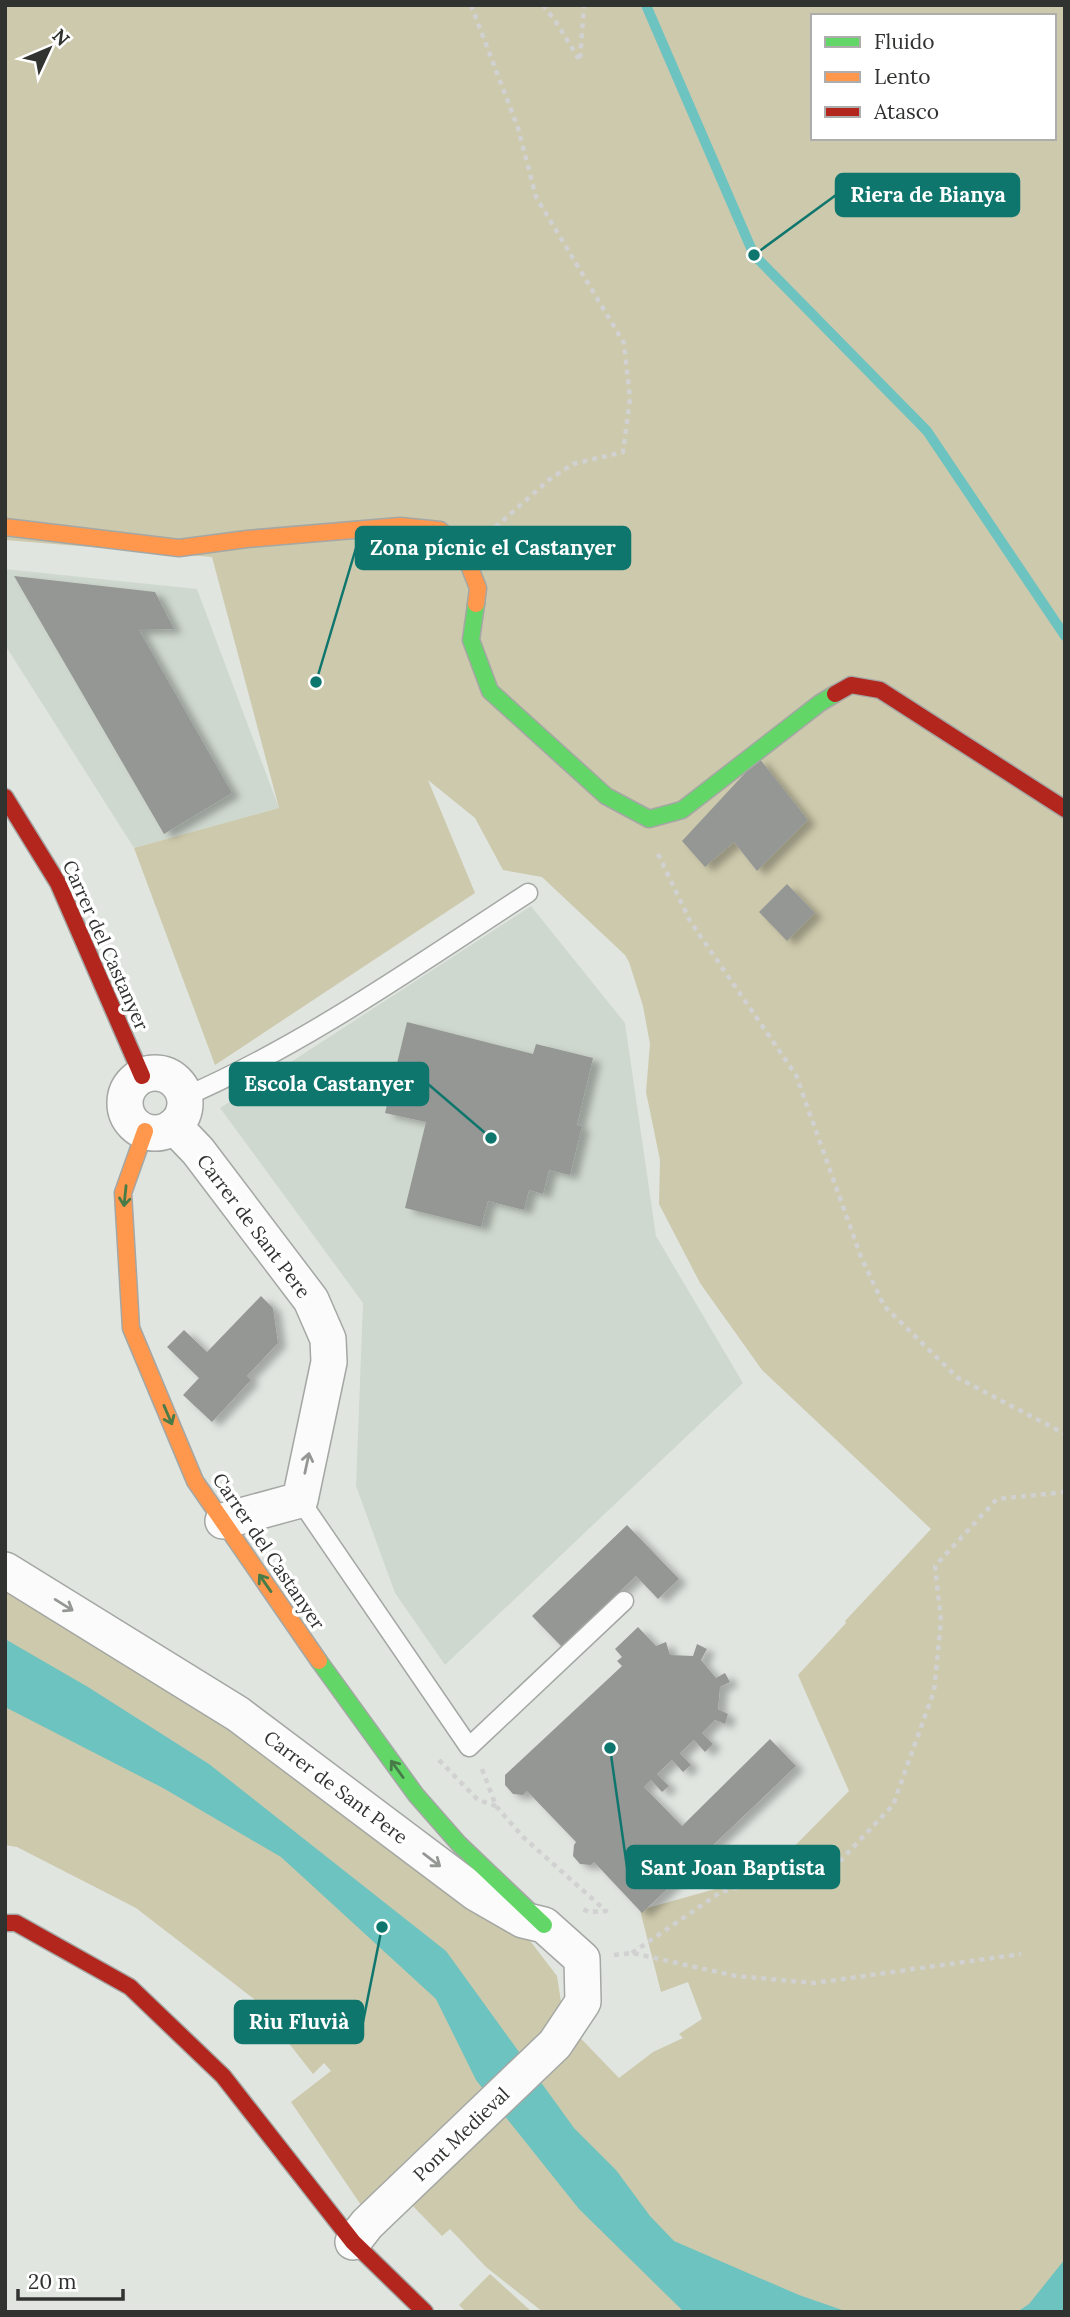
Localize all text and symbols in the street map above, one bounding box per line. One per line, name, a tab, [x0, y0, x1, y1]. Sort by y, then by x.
north arrow	[14, 14, 84, 84]
legend	[811, 14, 1056, 140]
text: N	[47, 24, 75, 51]
text: Fluido	[874, 28, 935, 55]
text: Lento	[874, 63, 931, 90]
text: Atasco	[873, 98, 939, 125]
callout: Riera de Bianya	[836, 174, 1019, 216]
text: Riera de Bianya	[850, 181, 1006, 208]
callout: Zona pícnic el Castanyer	[356, 527, 630, 569]
text: Zona pícnic el Castanyer	[370, 534, 616, 561]
street label: Carrer del Castanyer	[58, 856, 155, 1034]
callout: Escola Castanyer	[230, 1063, 428, 1105]
text: Escola Castanyer	[244, 1070, 414, 1097]
street label: Carrer de Sant Pere	[192, 1149, 316, 1303]
one-way arrow	[118, 1184, 131, 1207]
one-way arrow	[162, 1404, 175, 1426]
one-way arrow	[301, 1453, 314, 1475]
street label: Carrer del Castanyer	[208, 1468, 331, 1634]
one-way arrow	[258, 1574, 273, 1593]
one-way arrow	[54, 1597, 73, 1612]
street label: Carrer de Sant Pere	[259, 1725, 413, 1849]
one-way arrow	[390, 1760, 404, 1779]
callout: Sant Joan Baptista	[627, 1846, 839, 1888]
one-way arrow	[422, 1852, 441, 1867]
text: Sant Joan Baptista	[641, 1854, 825, 1881]
callout: Riu Fluvià	[235, 2001, 363, 2043]
text: Riu Fluvià	[249, 2008, 349, 2035]
street label: Pont Medieval	[408, 2082, 514, 2186]
scale bar	[18, 2258, 122, 2302]
text: 20 m	[28, 2268, 77, 2295]

